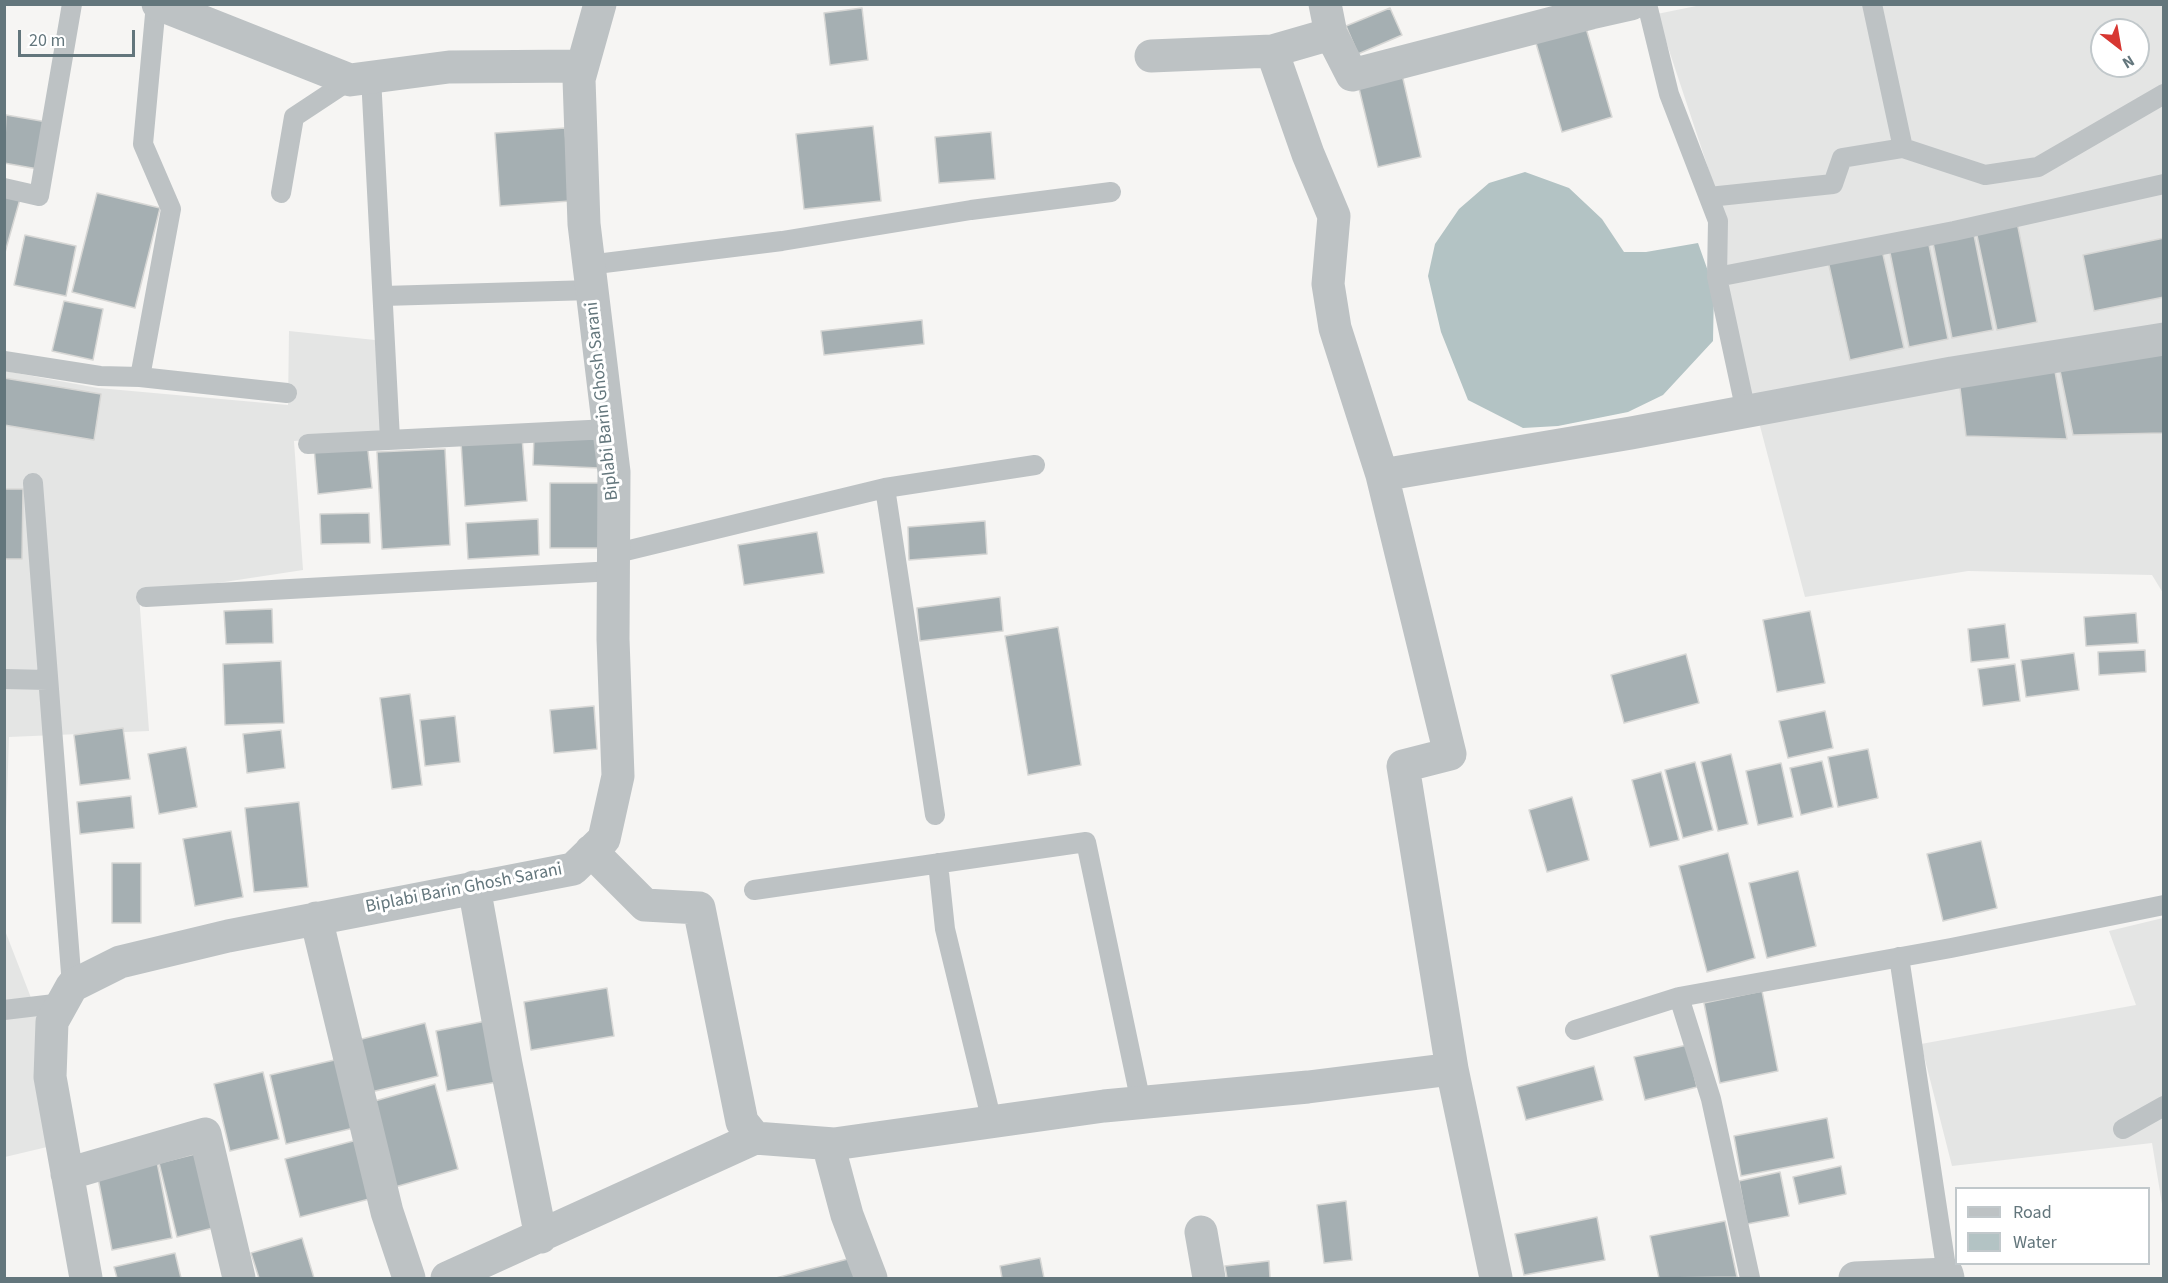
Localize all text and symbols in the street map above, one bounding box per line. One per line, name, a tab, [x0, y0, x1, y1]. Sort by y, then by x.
scale bar	[21, 18, 138, 56]
north arrow	[2090, 18, 2150, 78]
text: 20 m	[29, 28, 65, 53]
text: N	[2118, 50, 2138, 74]
street label: Biplabi Barin Ghosh Sarani	[582, 301, 624, 501]
street label: Biplabi Barin Ghosh Sarani	[364, 859, 564, 919]
legend	[1955, 1187, 2150, 1265]
text: Road	[2013, 1200, 2052, 1225]
text: Water	[2013, 1230, 2057, 1255]

